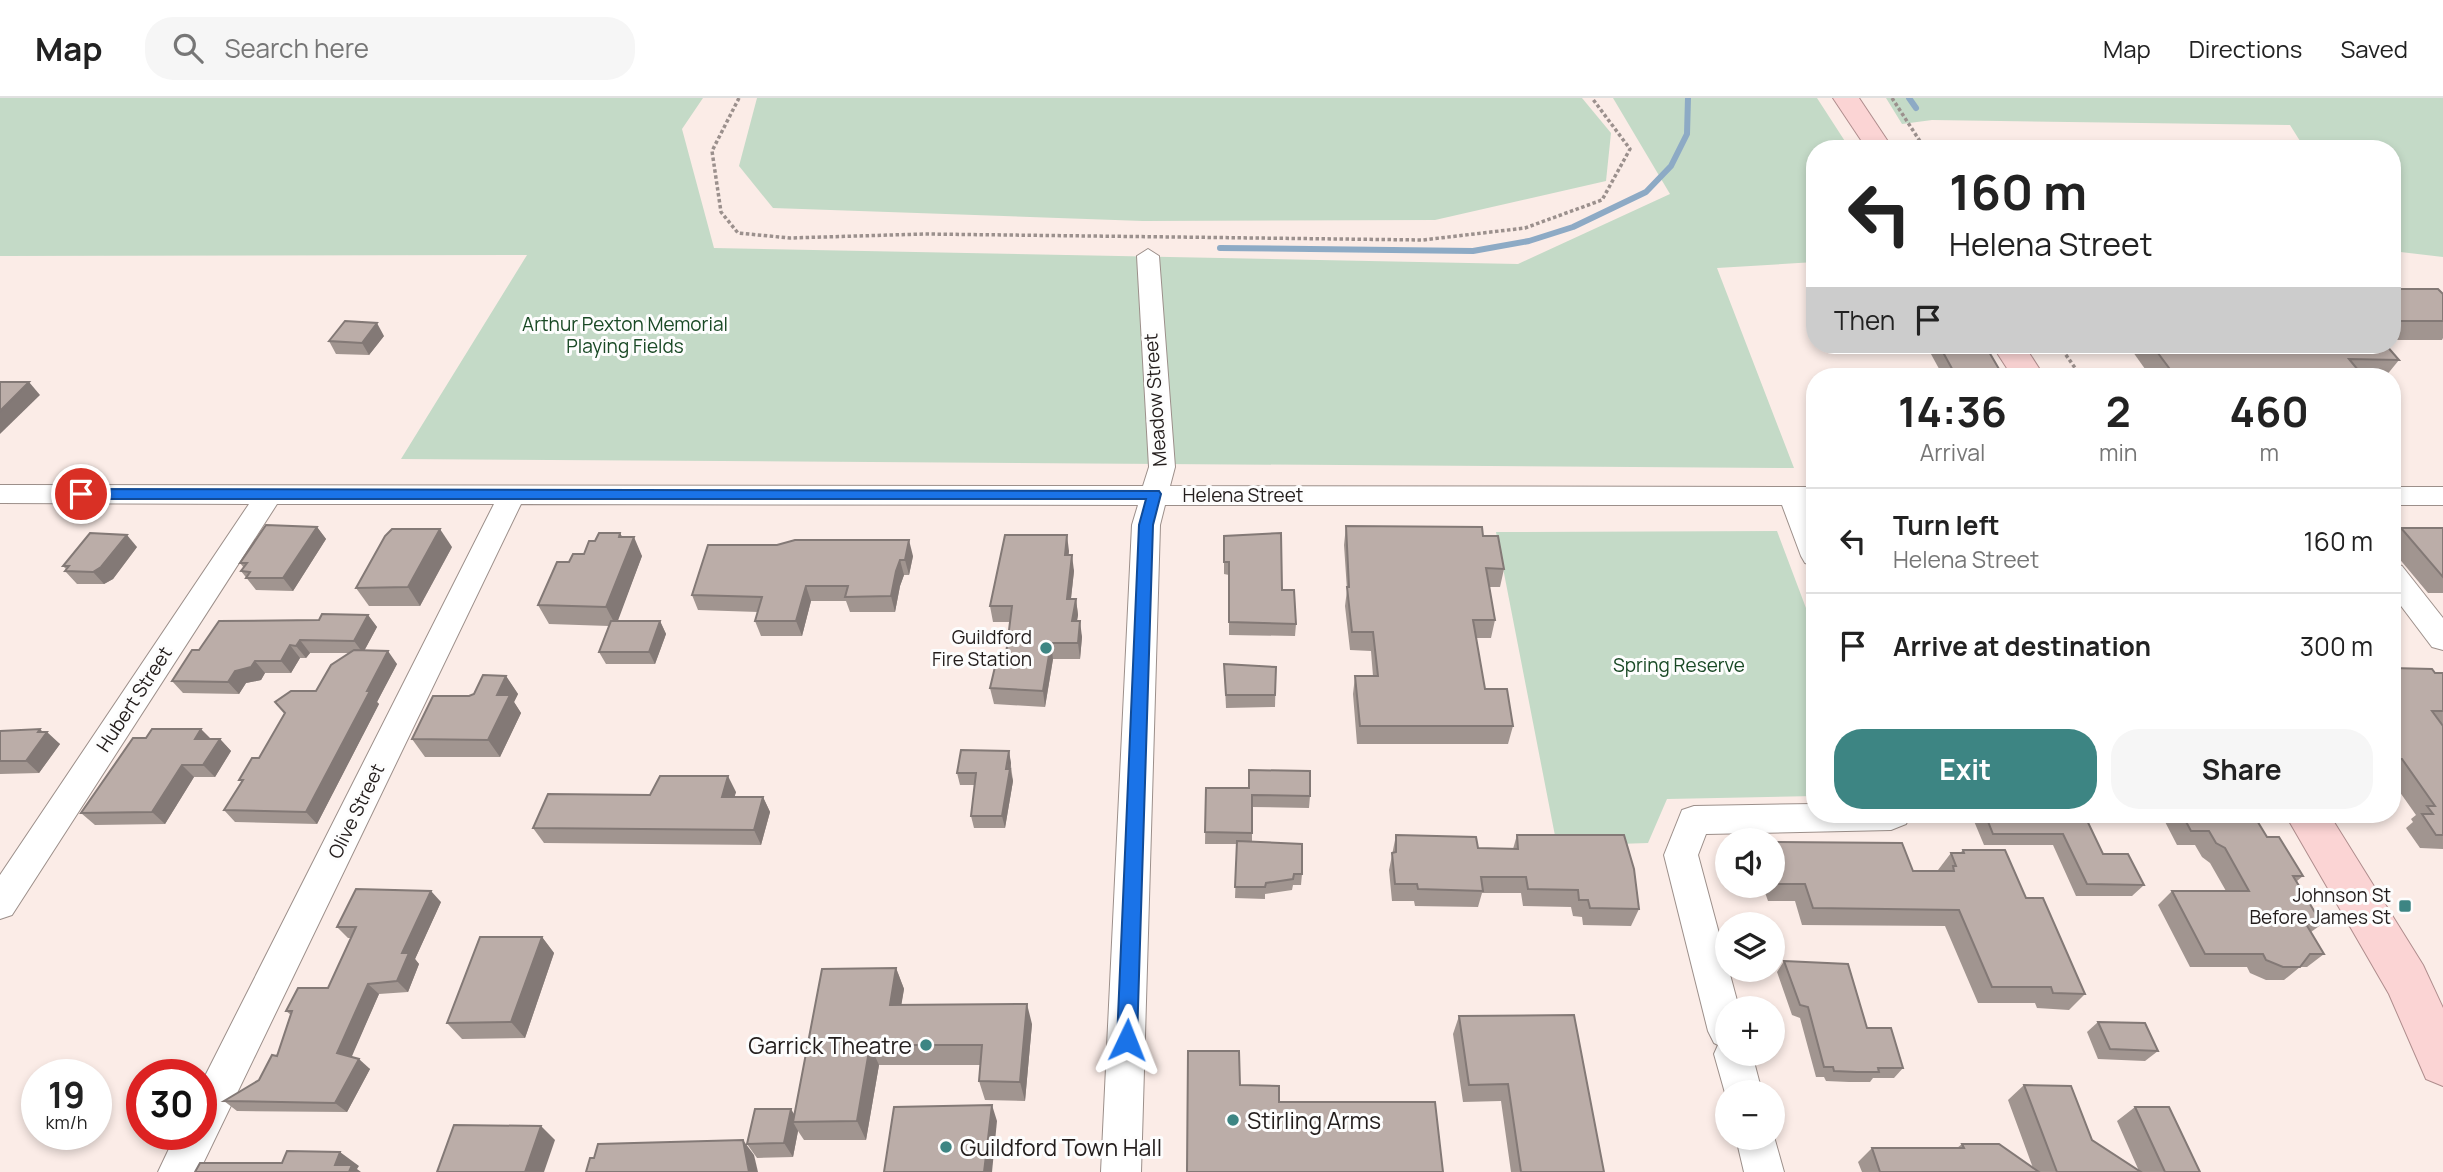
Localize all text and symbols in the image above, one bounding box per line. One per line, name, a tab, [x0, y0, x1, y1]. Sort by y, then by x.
search box	[145, 17, 635, 80]
text: Map	[35, 26, 103, 71]
icon: search	[169, 29, 207, 67]
text: Search here	[225, 30, 369, 66]
text: Map	[2103, 32, 2151, 65]
text: Directions	[2189, 32, 2302, 65]
text: Saved	[2340, 32, 2408, 65]
text: 160 m	[1949, 158, 2087, 225]
icon: left	[1834, 168, 1925, 259]
text: Helena Street	[1949, 222, 2152, 266]
icon: arrive	[1909, 301, 1947, 339]
text: Then	[1834, 302, 1895, 338]
park label: Arthur Pexton Memorial Playing Fields	[522, 311, 728, 359]
street label: Meadow Street	[1137, 332, 1173, 468]
text: 14:36	[1898, 382, 2007, 440]
text: 2	[2106, 382, 2131, 440]
text: 460	[2230, 382, 2309, 440]
text: Arrival	[1920, 436, 1985, 468]
text: min	[2099, 436, 2138, 468]
text: m	[2260, 436, 2279, 468]
pin	[51, 464, 111, 524]
icon: arrive	[62, 475, 100, 513]
street label: Helena Street	[1183, 482, 1303, 508]
text: Turn left	[1893, 507, 2000, 543]
icon: left	[1834, 522, 1872, 560]
text: 160 m	[2304, 523, 2373, 559]
text: Helena Street	[1893, 543, 2039, 575]
place label: Guildford Fire Station	[932, 624, 1032, 672]
icon: arrive	[1834, 627, 1872, 665]
text: Arrive at destination	[1893, 628, 2151, 664]
text: 300 m	[2300, 628, 2373, 664]
marker: Guildford Fire Station	[1038, 640, 1054, 656]
street label: Hubert Street	[90, 641, 178, 757]
park label: Spring Reserve	[1613, 652, 1745, 678]
button: Exit	[1834, 729, 2097, 809]
button: Share	[2111, 729, 2373, 809]
street label: Olive Street	[322, 759, 390, 863]
map controls	[1715, 828, 1785, 1150]
button: sound	[1715, 828, 1785, 898]
place label: Johnson St Before James St	[2249, 882, 2391, 930]
marker: Johnson St Before James St	[2397, 898, 2413, 914]
button: layers	[1715, 912, 1785, 982]
button: +	[1715, 996, 1785, 1066]
position arrow	[1090, 1003, 1164, 1077]
place label: Garrick Theatre	[748, 1029, 912, 1061]
marker: Garrick Theatre	[918, 1037, 934, 1053]
speed limit sign: 30	[126, 1059, 217, 1150]
text: 19	[48, 1071, 85, 1119]
button: −	[1715, 1080, 1785, 1150]
place label: Stirling Arms	[1247, 1104, 1381, 1136]
text: km/h	[46, 1110, 87, 1134]
marker: Stirling Arms	[1225, 1112, 1241, 1128]
place label: Guildford Town Hall	[960, 1131, 1162, 1163]
marker: Guildford Town Hall	[938, 1139, 954, 1155]

